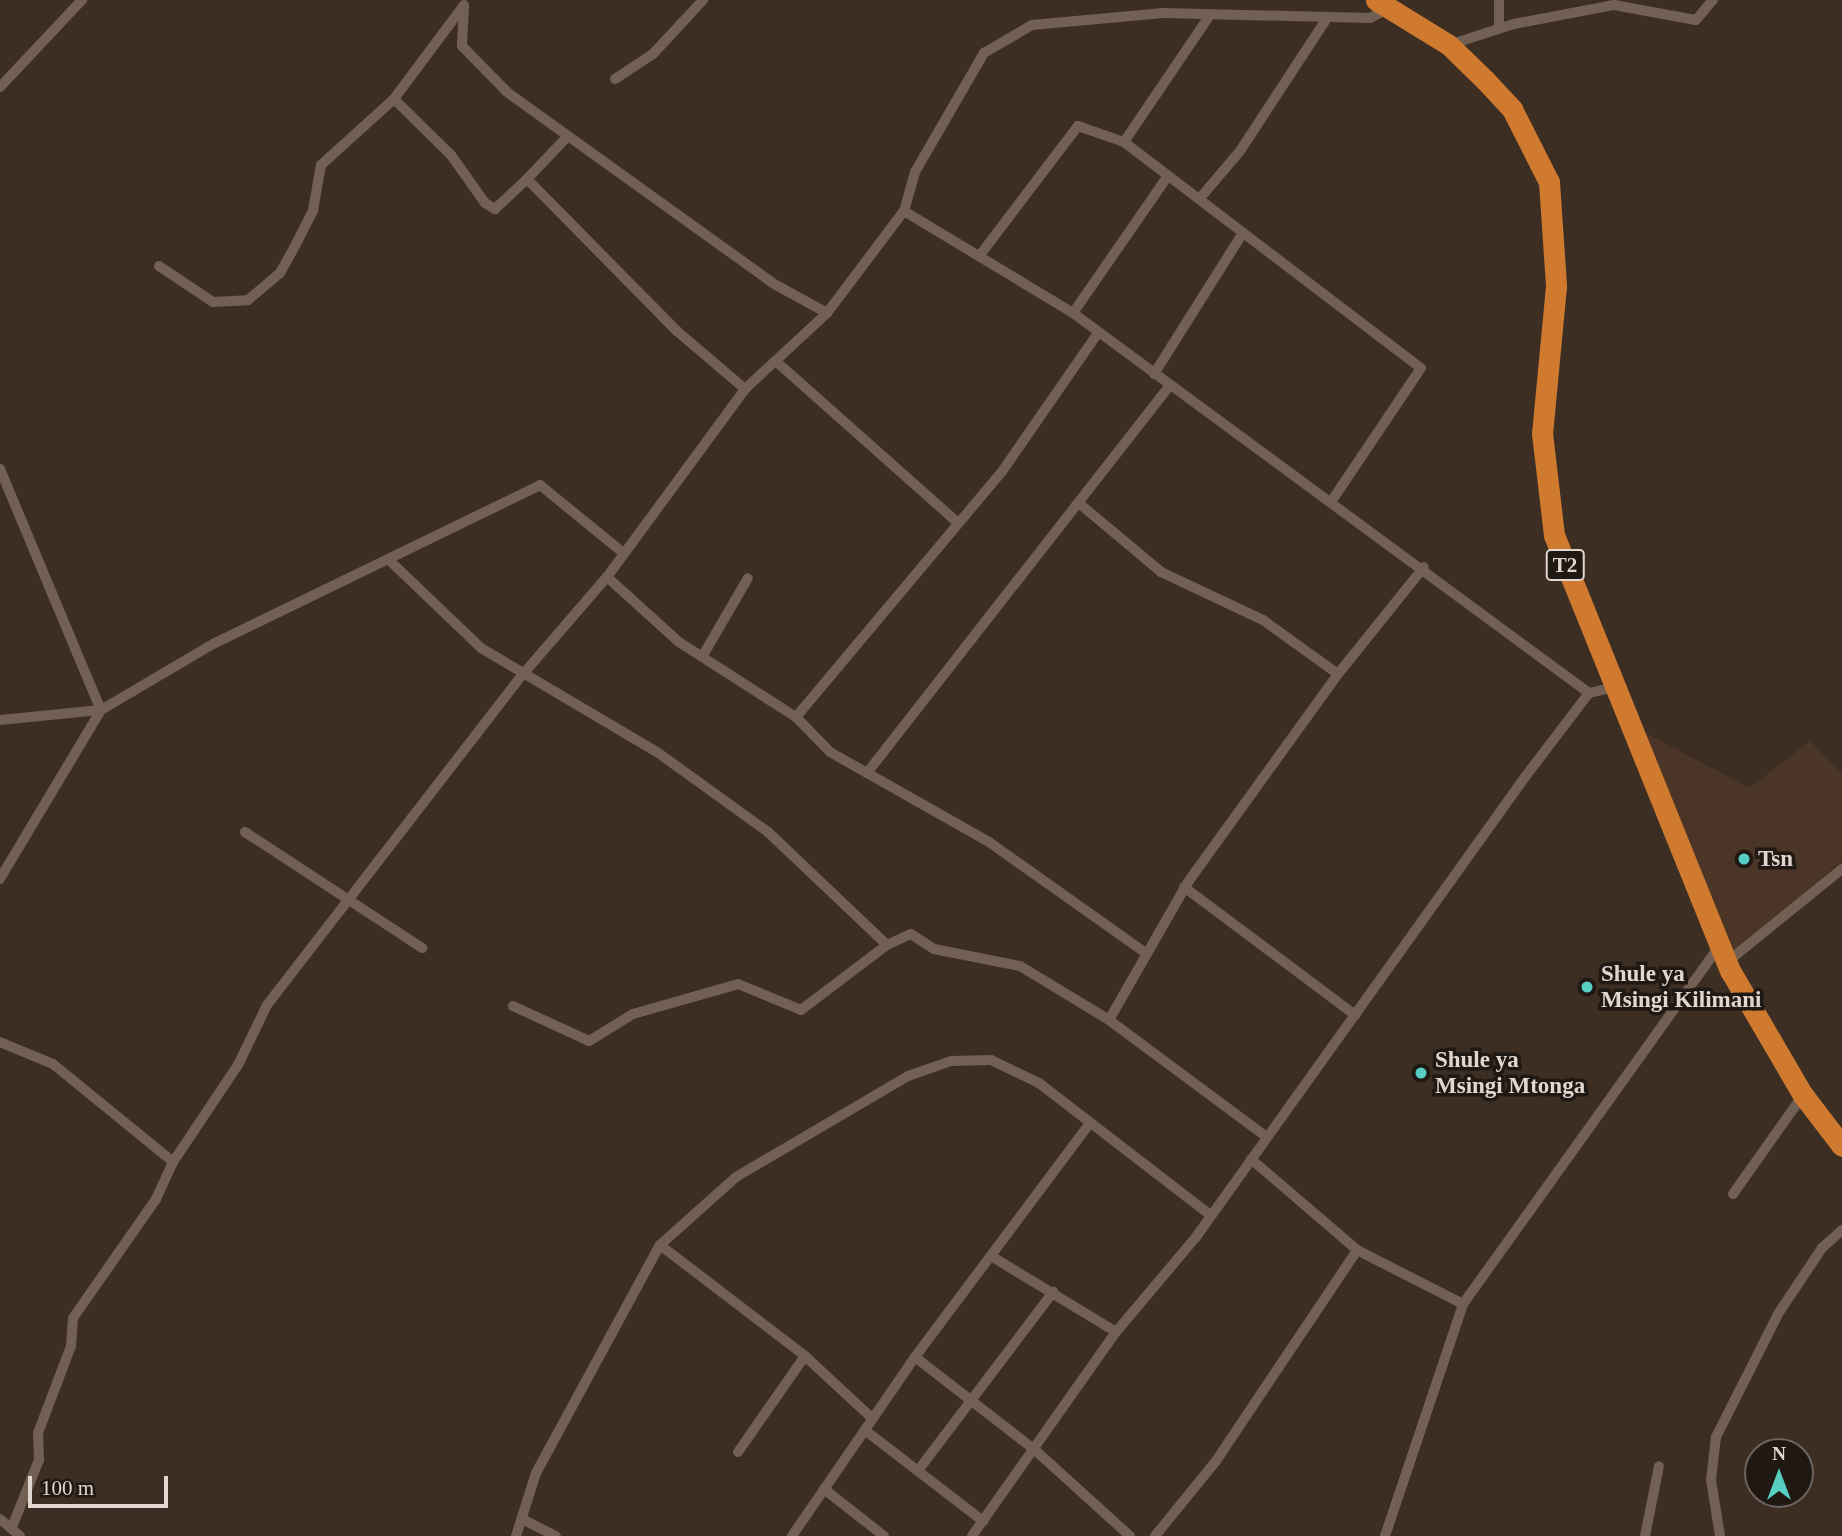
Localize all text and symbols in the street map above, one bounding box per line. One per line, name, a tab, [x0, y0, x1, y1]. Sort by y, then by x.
road number: T2	[1544, 548, 1586, 582]
place label: Tsn	[1758, 845, 1793, 873]
marker: Tsn	[1736, 851, 1752, 867]
place label: Shule ya Msingi Kilimani	[1601, 960, 1761, 1014]
marker: Shule ya Msingi Kilimani	[1579, 979, 1595, 995]
place label: Shule ya Msingi Mtonga	[1435, 1046, 1585, 1100]
marker: Shule ya Msingi Mtonga	[1413, 1065, 1429, 1081]
north arrow	[1744, 1438, 1814, 1508]
text: N	[1772, 1443, 1786, 1464]
scale bar	[32, 1462, 172, 1506]
text: 100 m	[41, 1476, 94, 1500]

